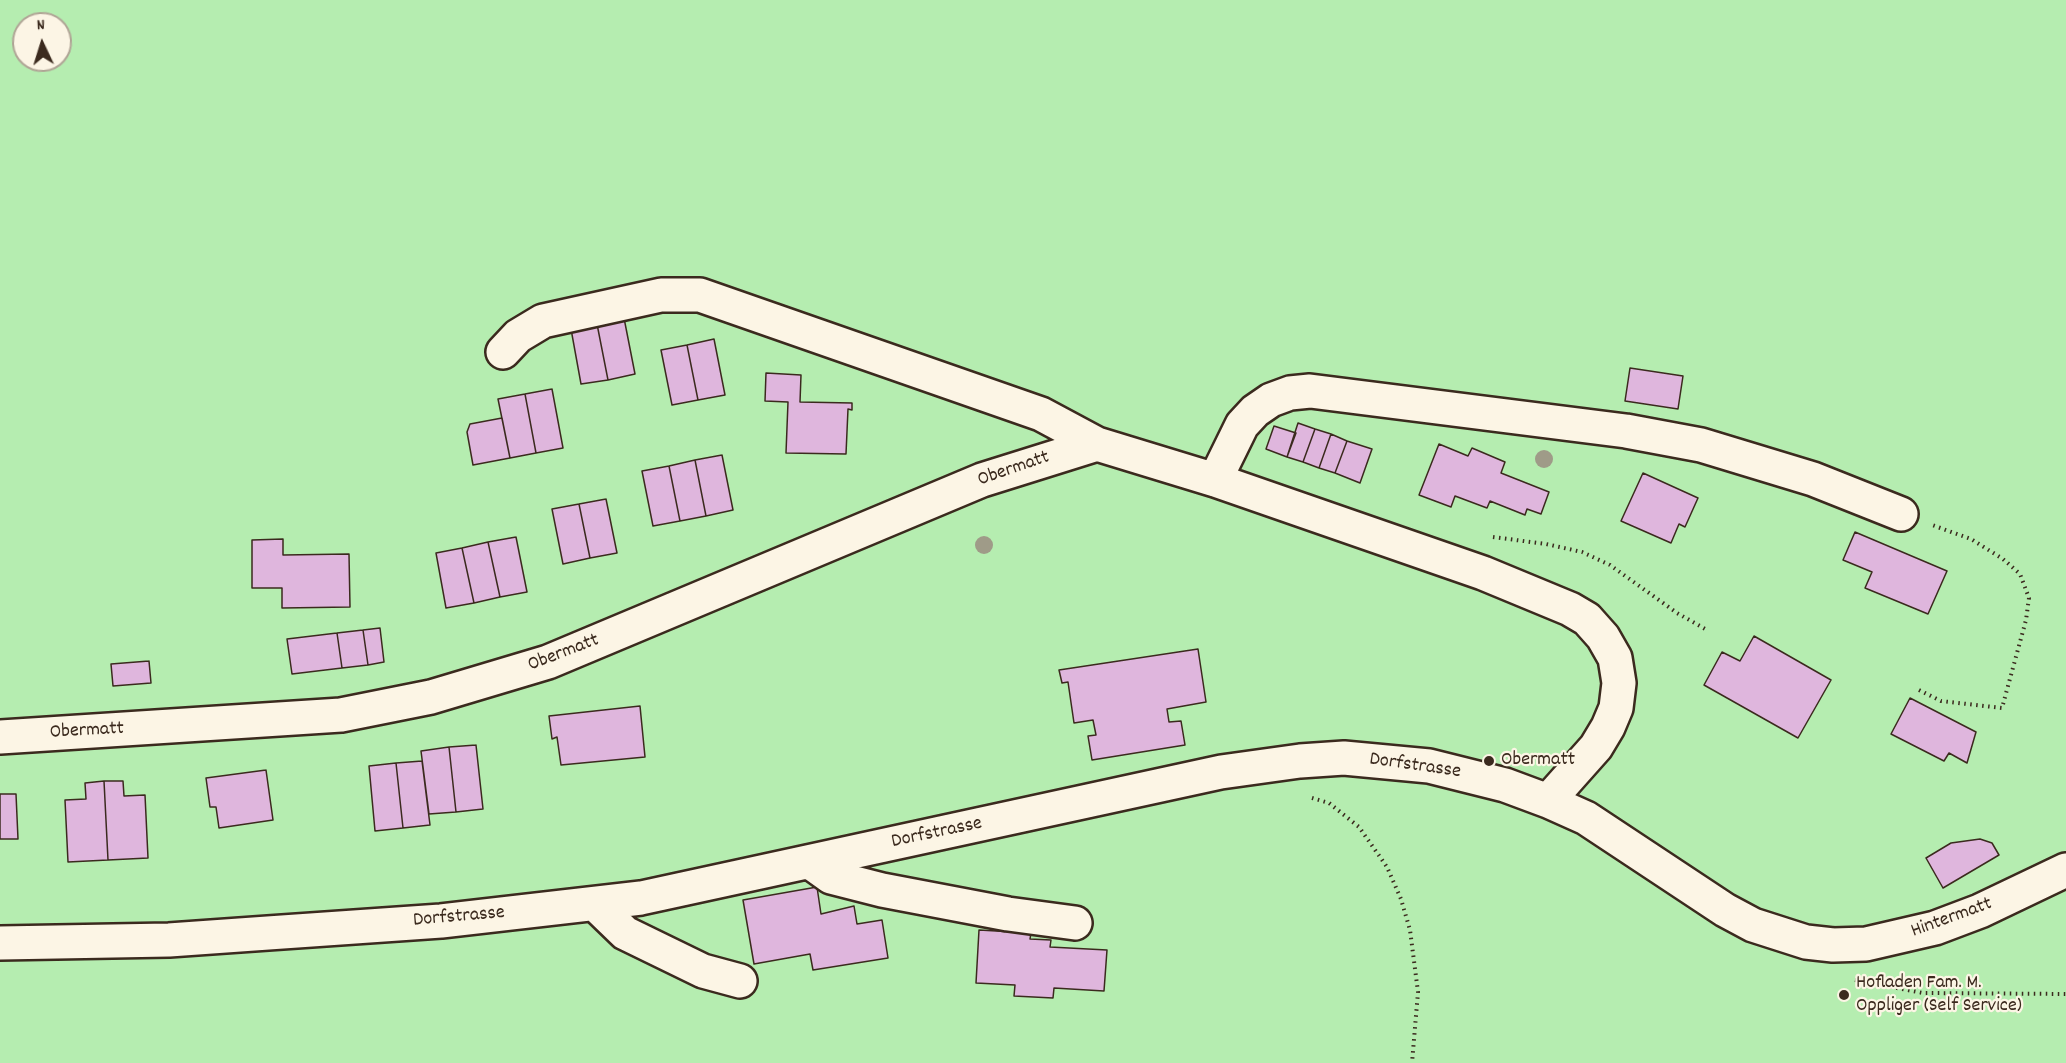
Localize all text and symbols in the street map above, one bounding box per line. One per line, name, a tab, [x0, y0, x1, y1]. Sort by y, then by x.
north arrow	[12, 12, 72, 72]
text: N	[36, 14, 46, 37]
street label: Obermatt	[975, 447, 1053, 493]
street label: Obermatt	[525, 629, 603, 679]
street label: Obermatt	[49, 718, 125, 746]
street label: Dorfstrasse	[1368, 749, 1462, 785]
place label: Obermatt	[1501, 749, 1575, 773]
marker: Obermatt	[1482, 754, 1496, 768]
street label: Dorfstrasse	[890, 813, 984, 855]
street label: Hintermatt	[1908, 893, 1996, 945]
street label: Dorfstrasse	[412, 902, 506, 934]
place label: Hofladen Fam. M. Oppliger (Self Service)	[1856, 972, 2022, 1019]
marker: Hofladen Fam. M. Oppliger (Self Service)	[1837, 988, 1851, 1002]

